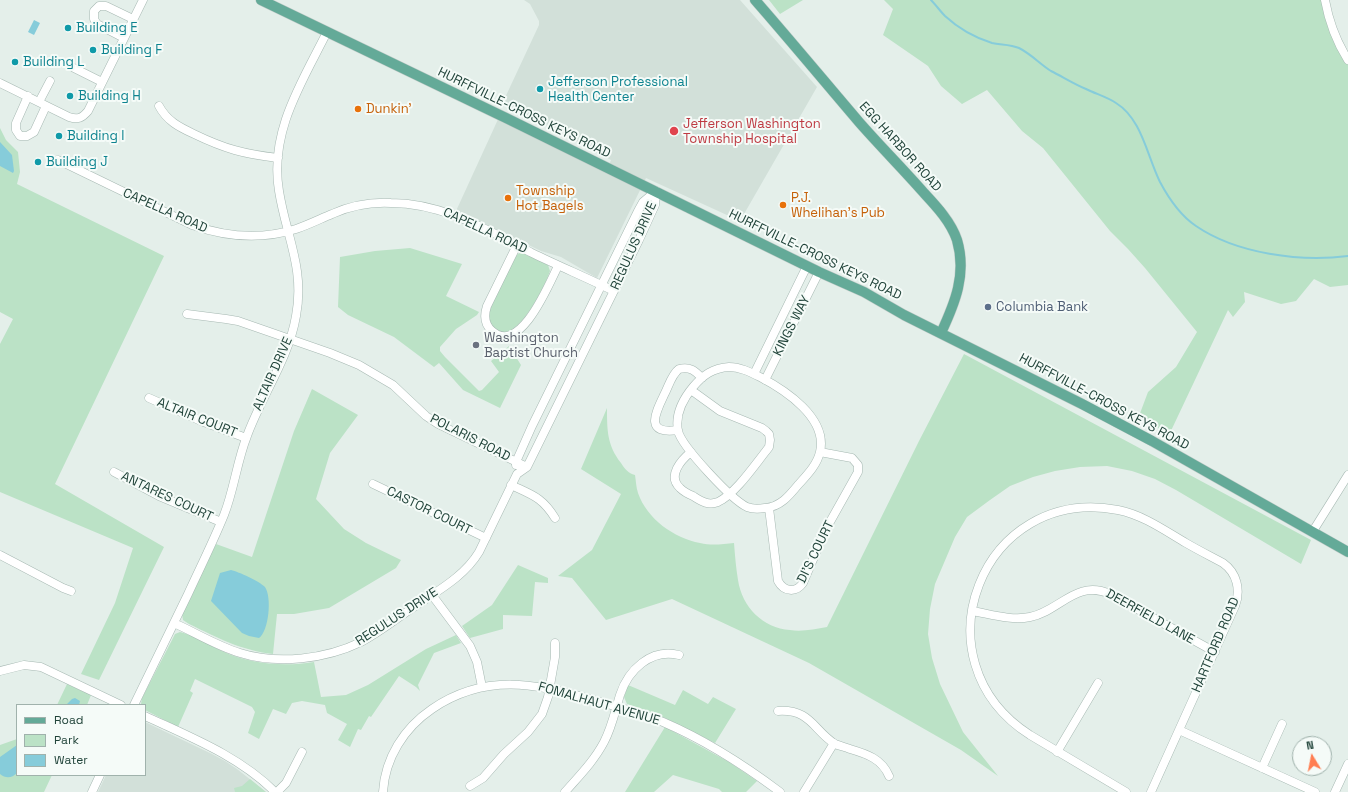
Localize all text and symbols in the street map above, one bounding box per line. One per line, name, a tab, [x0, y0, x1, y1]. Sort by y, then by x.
place label: Building E	[76, 20, 137, 36]
marker: Building E	[63, 23, 73, 33]
place label: Building F	[101, 42, 162, 58]
marker: Building F	[88, 45, 98, 55]
place label: Building L	[23, 54, 84, 70]
marker: Building L	[10, 57, 20, 67]
street label: HURFFVILLE-CROSS KEYS ROAD	[435, 64, 613, 162]
place label: Jefferson Professional Health Center	[548, 74, 688, 105]
marker: Jefferson Professional Health Center	[535, 84, 545, 94]
place label: Building H	[78, 88, 141, 104]
marker: Building H	[65, 91, 75, 101]
street label: EGG HARBOR ROAD	[856, 99, 944, 195]
place label: Dunkin'	[366, 101, 412, 117]
marker: Dunkin'	[353, 104, 363, 114]
place label: Jefferson Washington Township Hospital	[683, 116, 821, 147]
marker: Jefferson Washington Township Hospital	[668, 125, 680, 137]
place label: Building I	[67, 128, 124, 144]
marker: Building I	[54, 131, 64, 141]
place label: Building J	[46, 154, 108, 170]
marker: Building J	[33, 157, 43, 167]
place label: Township Hot Bagels	[516, 183, 584, 214]
street label: CAPELLA ROAD	[120, 185, 210, 237]
place label: P.J. Whelihan's Pub	[791, 190, 885, 221]
marker: Township Hot Bagels	[503, 193, 513, 203]
street label: REGULUS DRIVE	[608, 199, 660, 293]
marker: P.J. Whelihan's Pub	[778, 200, 788, 210]
street label: CAPELLA ROAD	[441, 205, 529, 257]
street label: HURFFVILLE-CROSS KEYS ROAD	[726, 206, 904, 304]
street label: KINGS WAY	[770, 293, 814, 359]
place label: Columbia Bank	[996, 299, 1088, 315]
marker: Columbia Bank	[983, 302, 993, 312]
place label: Washington Baptist Church	[484, 330, 578, 361]
street label: ALTAIR DRIVE	[250, 335, 296, 413]
marker: Washington Baptist Church	[471, 340, 481, 350]
street label: HURFFVILLE-CROSS KEYS ROAD	[1016, 350, 1192, 454]
street label: ALTAIR COURT	[155, 395, 239, 441]
street label: POLARIS ROAD	[427, 411, 513, 465]
street label: ANTARES COURT	[118, 469, 216, 525]
street label: CASTOR COURT	[384, 484, 474, 538]
street label: DI'S COURT	[794, 518, 838, 586]
street label: REGULUS DRIVE	[353, 585, 441, 649]
street label: DEERFIELD LANE	[1103, 586, 1197, 648]
street label: HARTFORD ROAD	[1189, 595, 1243, 695]
street label: FOMALHAUT AVENUE	[536, 679, 662, 729]
legend	[16, 704, 146, 776]
text: Road	[54, 712, 83, 728]
text: Park	[54, 732, 79, 748]
north arrow	[1292, 736, 1332, 776]
text: N	[1305, 738, 1315, 753]
text: Water	[54, 752, 88, 768]

